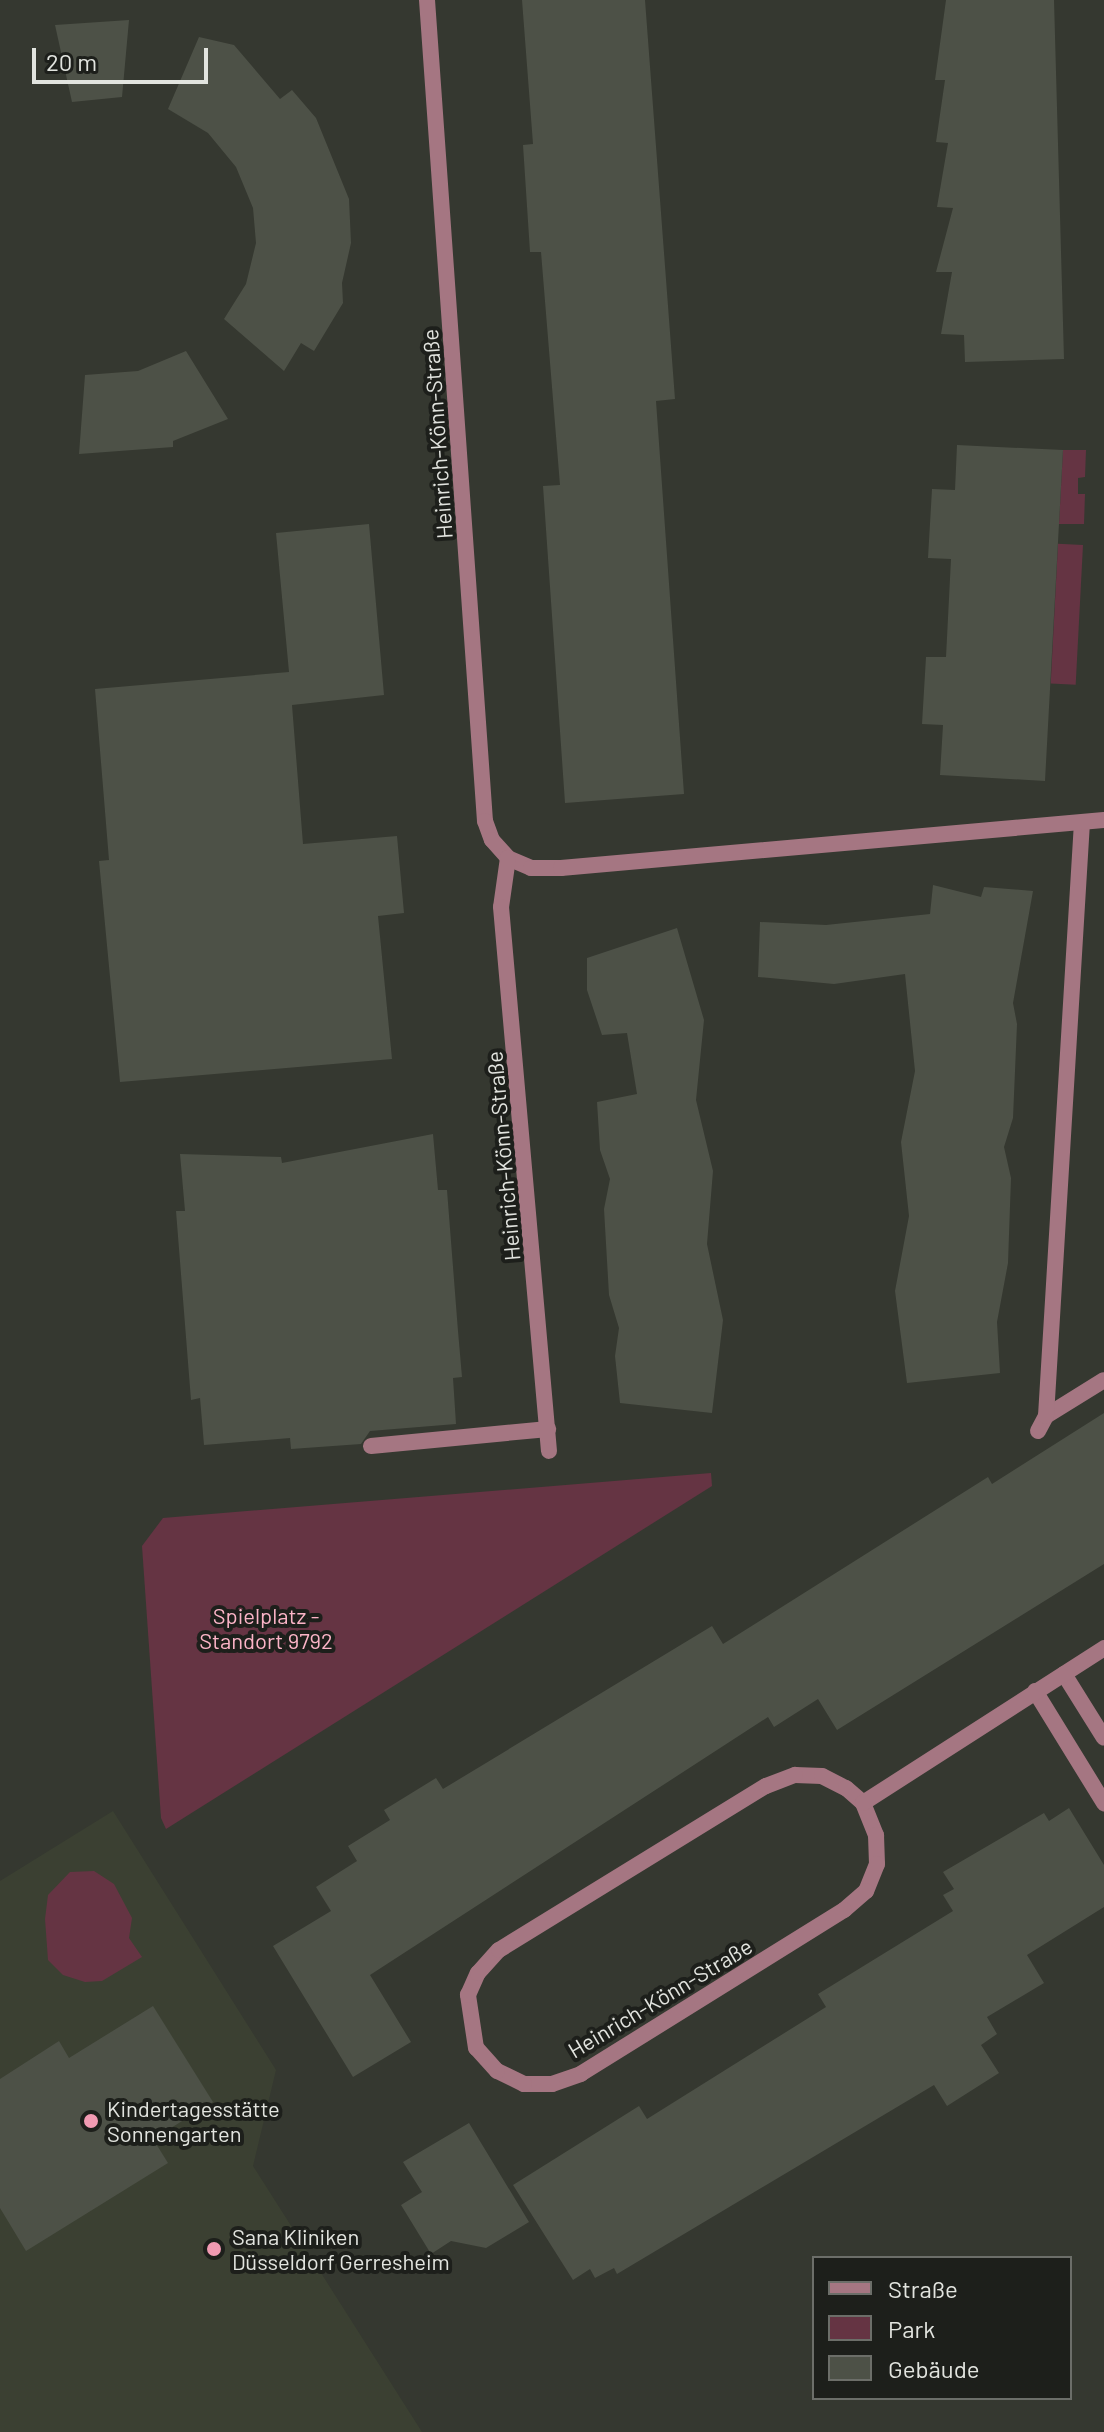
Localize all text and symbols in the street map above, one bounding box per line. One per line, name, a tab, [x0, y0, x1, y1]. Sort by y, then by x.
scale bar	[36, 32, 212, 82]
text: 20 m	[46, 47, 97, 76]
street label: Heinrich-Könn-Straße	[417, 328, 457, 540]
street label: Heinrich-Könn-Straße	[481, 1050, 525, 1262]
park label: Spielplatz - Standort 9792	[199, 1602, 333, 1654]
street label: Heinrich-Könn-Straße	[563, 1933, 757, 2063]
place label: Kindertagesstätte Sonnengarten	[107, 2095, 280, 2146]
marker: Kindertagesstätte Sonnengarten	[82, 2112, 100, 2130]
place label: Sana Kliniken Düsseldorf Gerresheim	[232, 2223, 450, 2274]
marker: Sana Kliniken Düsseldorf Gerresheim	[203, 2238, 225, 2260]
legend	[812, 2256, 1072, 2400]
text: Straße	[888, 2274, 958, 2303]
text: Park	[888, 2314, 935, 2343]
text: Gebäude	[888, 2354, 980, 2383]

